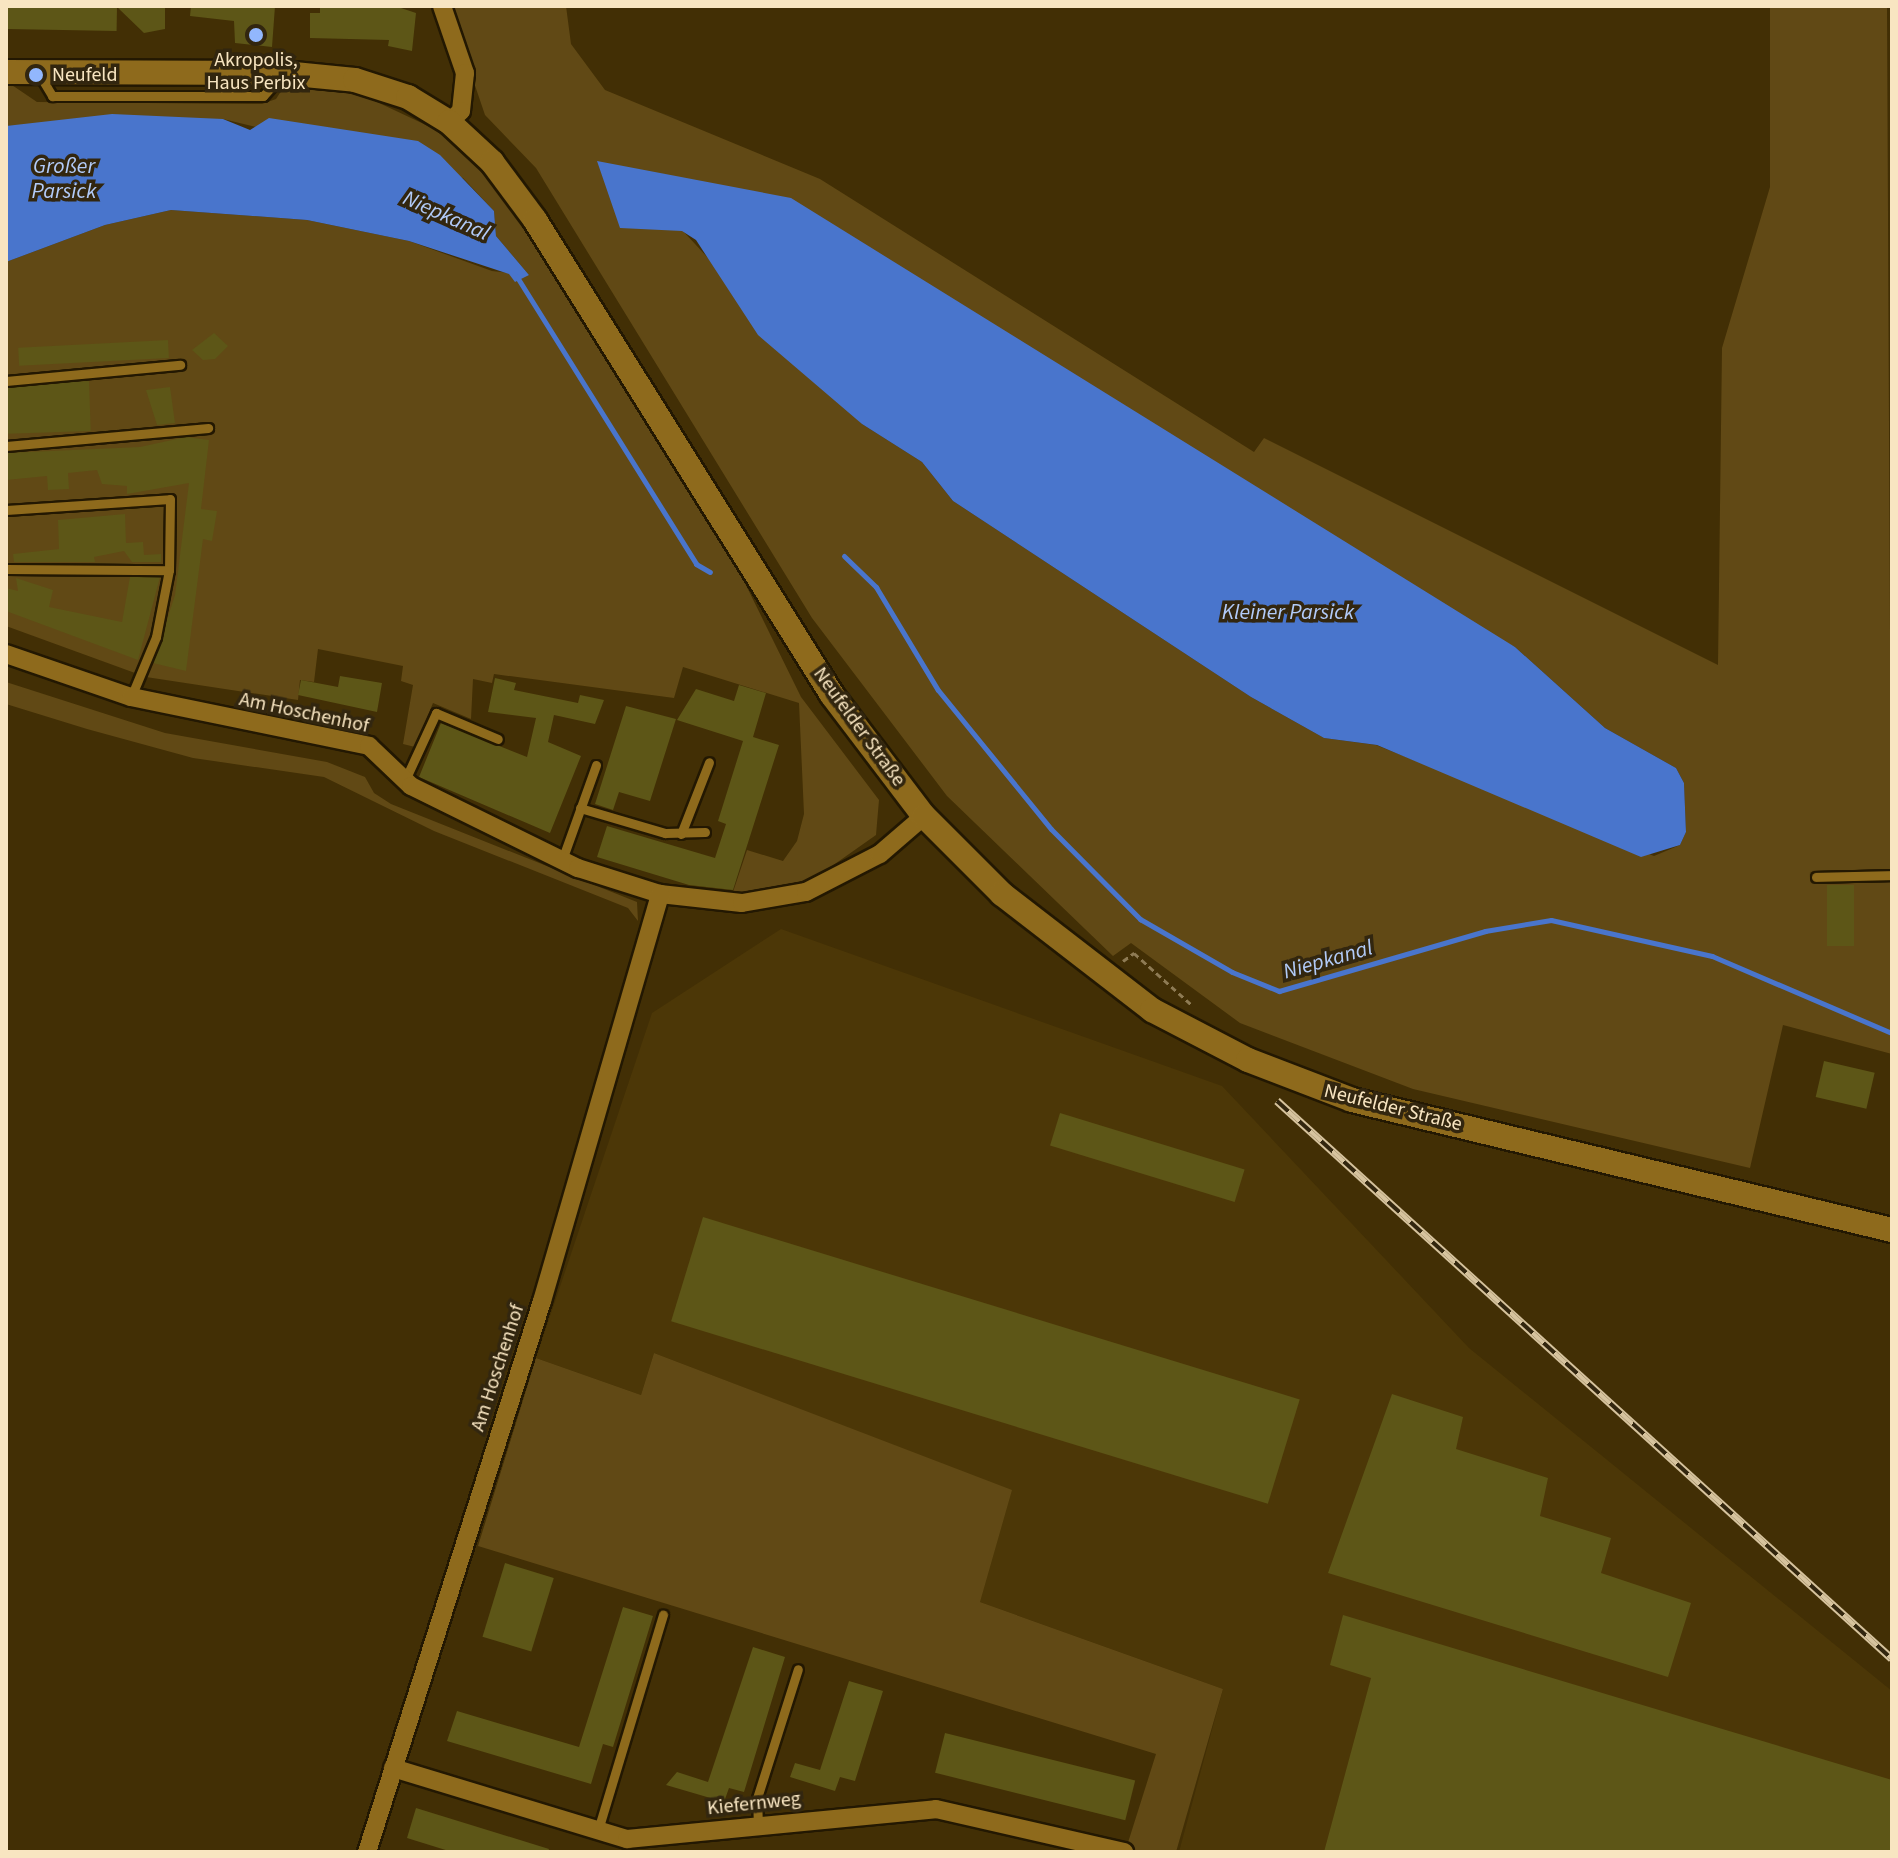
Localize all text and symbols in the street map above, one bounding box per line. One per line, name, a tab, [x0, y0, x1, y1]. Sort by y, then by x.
marker: Akropolis, Haus Perbix	[247, 26, 265, 44]
place label: Akropolis, Haus Perbix	[207, 48, 305, 95]
place label: Neufeld	[52, 63, 117, 87]
marker: Neufeld	[27, 66, 45, 84]
water label: Großer Parsick	[31, 153, 97, 204]
water label: Niepkanal	[399, 185, 493, 247]
water label: Kleiner Parsick	[1222, 600, 1354, 626]
street label: Neufelder Straße	[808, 663, 910, 791]
street label: Am Hoschenhof	[237, 688, 371, 738]
water label: Niepkanal	[1280, 935, 1376, 985]
street label: Neufelder Straße	[1322, 1079, 1464, 1137]
street label: Am Hoschenhof	[466, 1302, 530, 1434]
street label: Kiefernweg	[706, 1787, 802, 1821]

